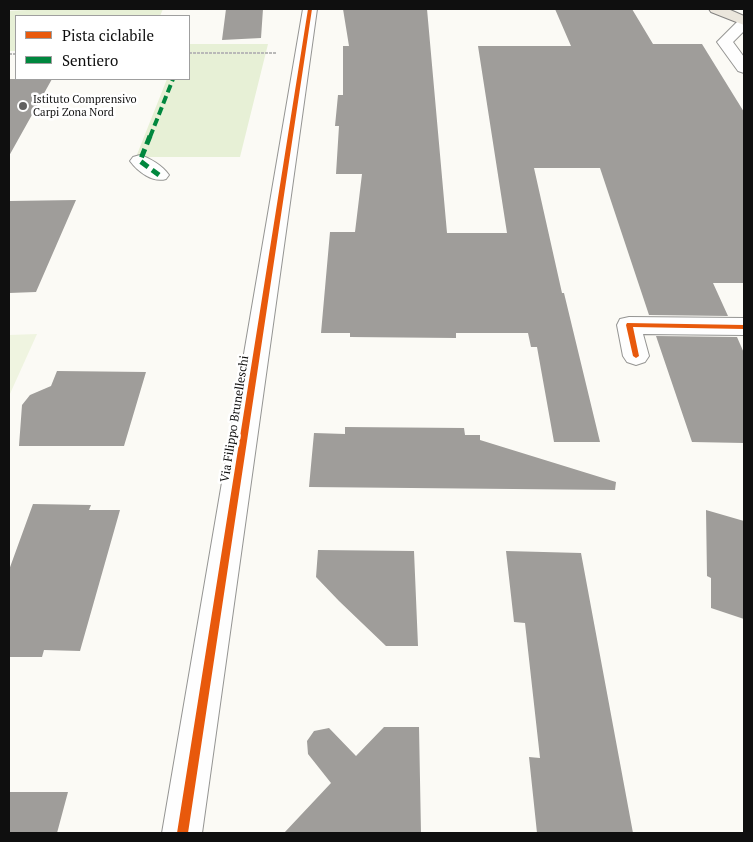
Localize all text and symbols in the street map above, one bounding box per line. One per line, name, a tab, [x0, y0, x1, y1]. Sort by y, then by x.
legend	[15, 15, 190, 80]
text: Pista ciclabile	[62, 25, 154, 45]
text: Sentiero	[62, 50, 118, 70]
place label: Istituto Comprensivo Carpi Zona Nord	[33, 93, 137, 119]
marker: Istituto Comprensivo Carpi Zona Nord	[17, 100, 29, 112]
street label: Via Filippo Brunelleschi	[218, 355, 252, 483]

